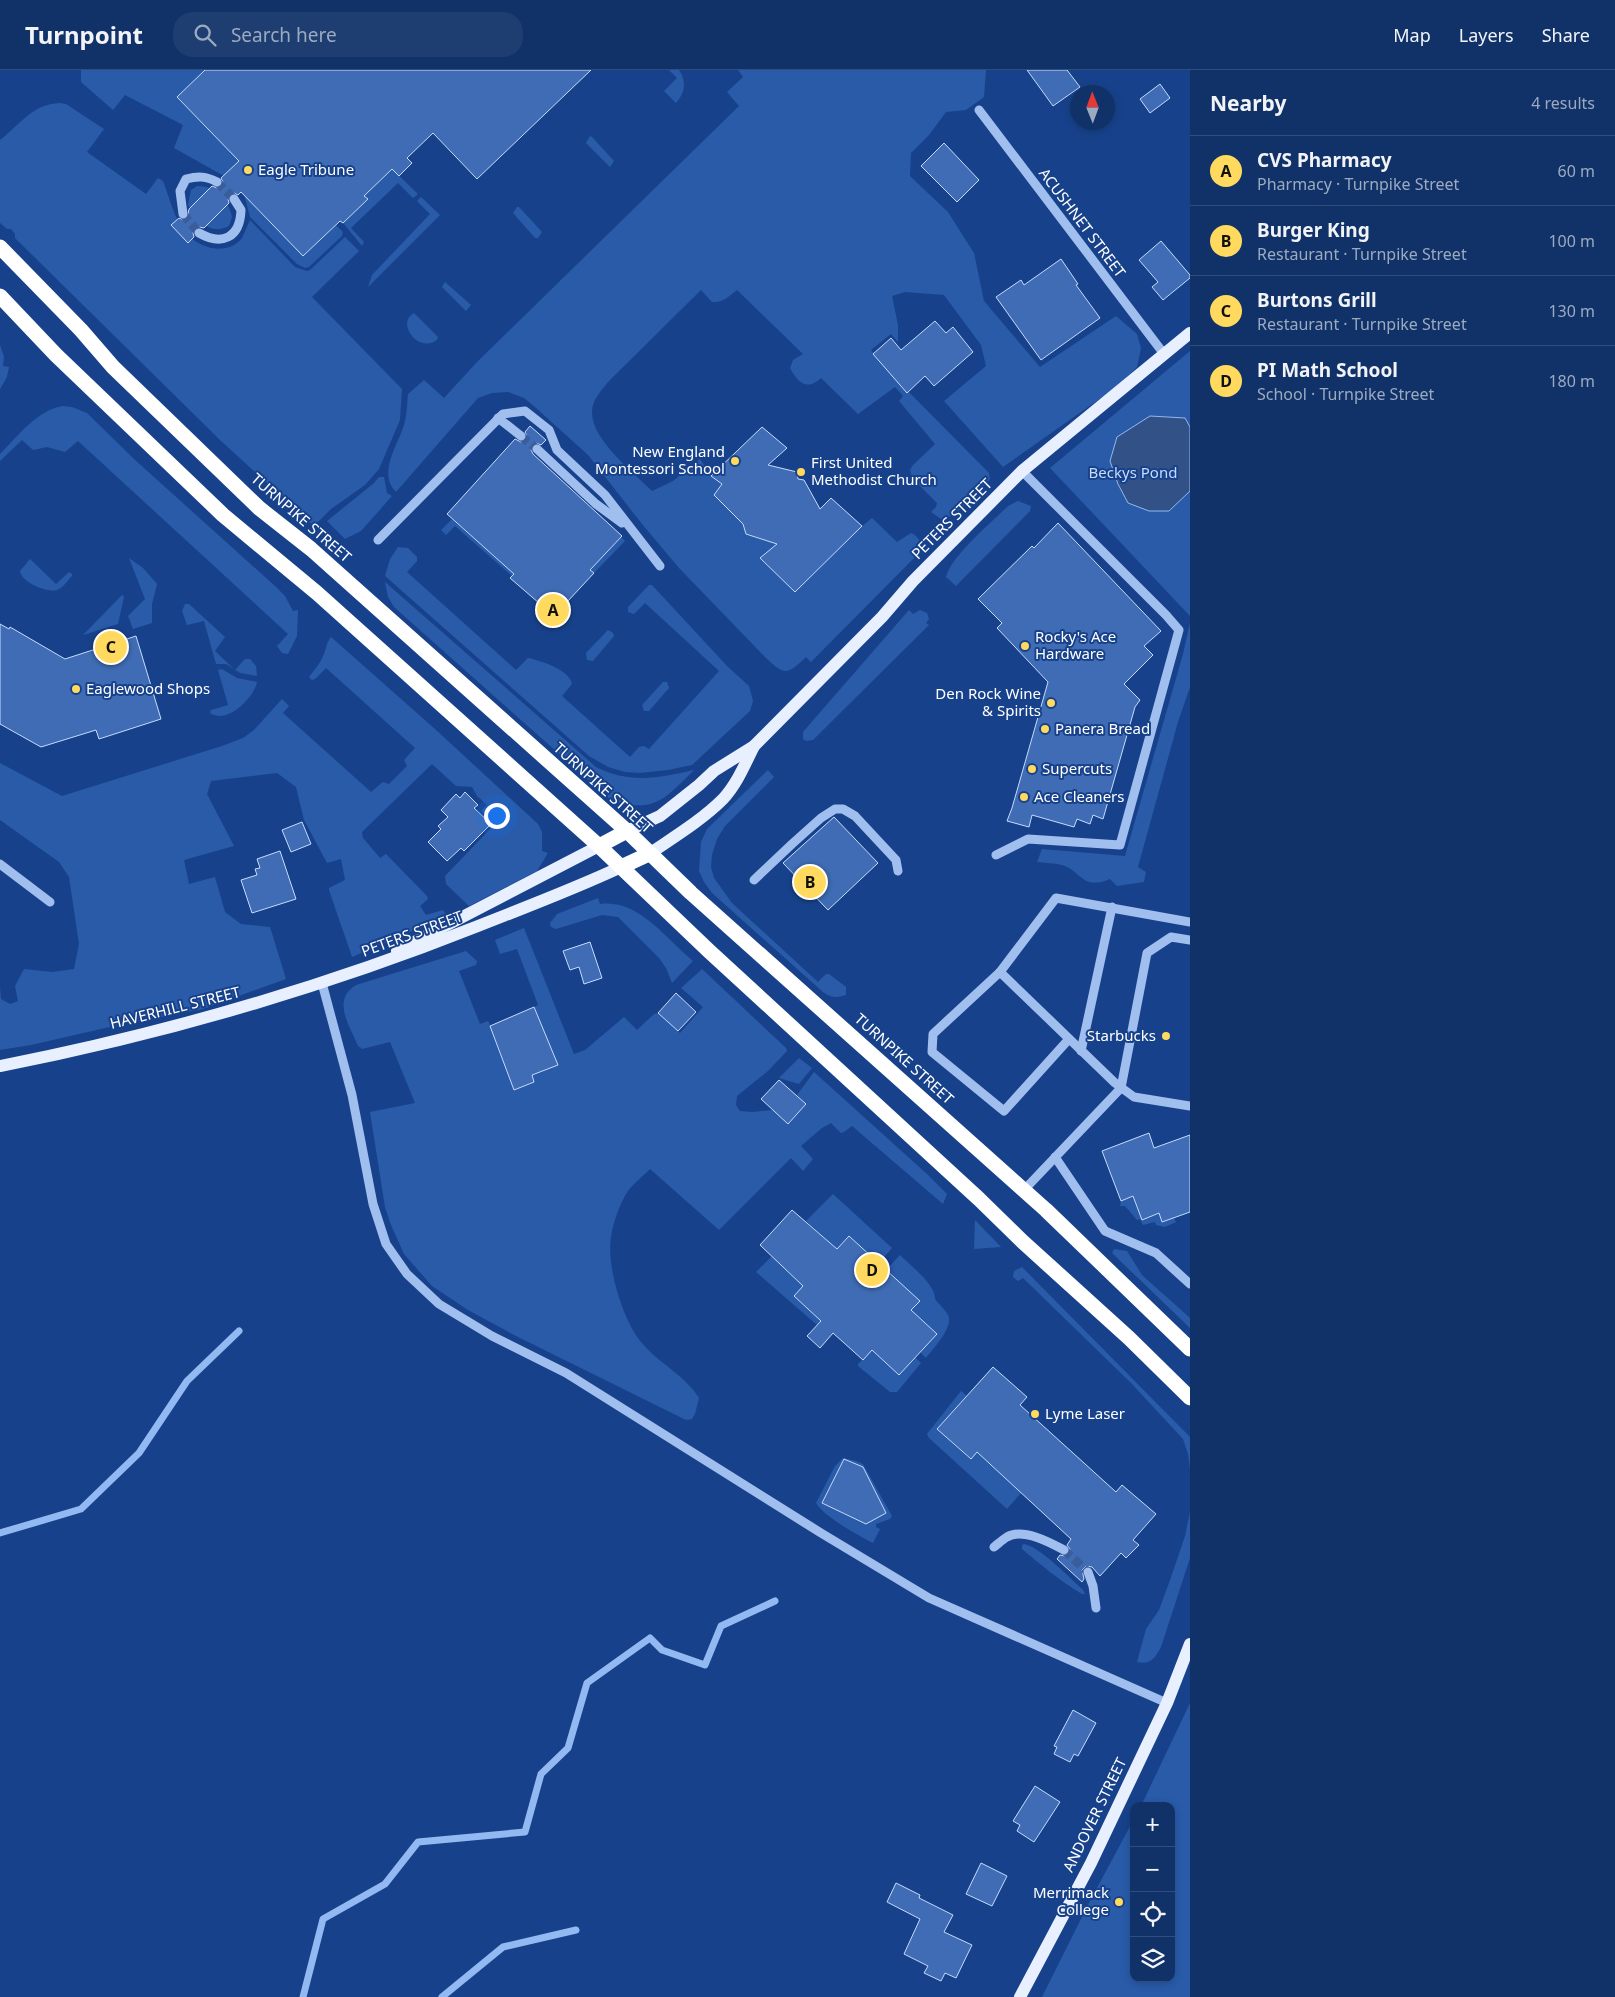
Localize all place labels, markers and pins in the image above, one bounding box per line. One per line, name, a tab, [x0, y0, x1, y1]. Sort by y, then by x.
place label: Eagle Tribune	[258, 159, 354, 179]
marker: Eagle Tribune	[242, 164, 254, 176]
place label: New England Montessori School	[595, 441, 725, 478]
place label: First United Methodist Church	[811, 452, 937, 489]
marker: New England Montessori School	[729, 455, 741, 467]
marker: First United Methodist Church	[795, 466, 807, 478]
pin: A	[537, 591, 569, 629]
place label: Rocky's Ace Hardware	[1035, 626, 1116, 663]
pin: C	[95, 628, 127, 666]
marker: Rocky's Ace Hardware	[1019, 640, 1031, 652]
place label: Eaglewood Shops	[86, 678, 210, 698]
marker: Eaglewood Shops	[70, 683, 82, 695]
place label: Den Rock Wine & Spirits	[935, 683, 1041, 720]
marker: Den Rock Wine & Spirits	[1045, 697, 1057, 709]
place label: Panera Bread	[1055, 718, 1150, 738]
marker: Panera Bread	[1039, 723, 1051, 735]
place label: Supercuts	[1042, 758, 1112, 778]
marker: Supercuts	[1026, 763, 1038, 775]
place label: Ace Cleaners	[1034, 786, 1124, 806]
marker: Ace Cleaners	[1018, 791, 1030, 803]
pin: B	[794, 863, 826, 901]
place label: Starbucks	[1087, 1025, 1156, 1045]
marker: Starbucks	[1160, 1030, 1172, 1042]
pin: D	[856, 1251, 888, 1289]
place label: Lyme Laser	[1045, 1403, 1125, 1423]
marker: Lyme Laser	[1029, 1408, 1041, 1420]
place label: Merrimack College	[1033, 1882, 1109, 1919]
marker: Merrimack College	[1113, 1896, 1125, 1908]

